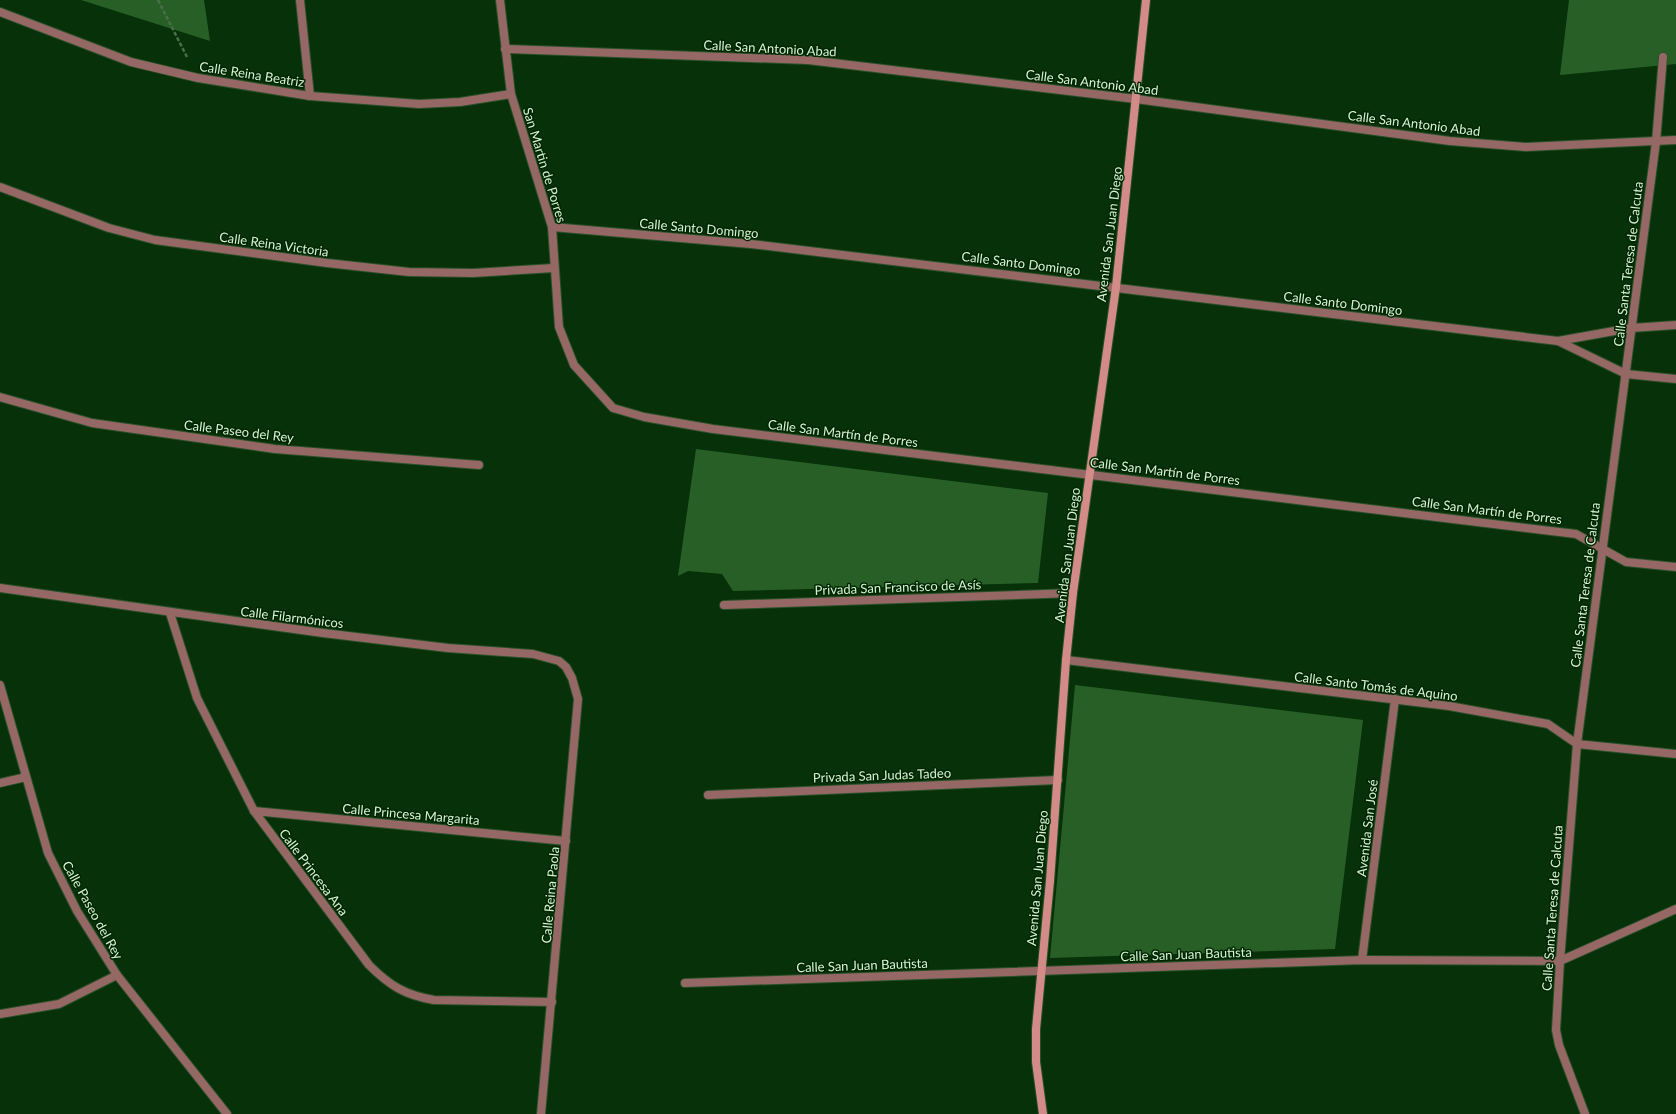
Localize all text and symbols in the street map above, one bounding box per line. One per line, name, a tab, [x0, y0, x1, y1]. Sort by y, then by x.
street label: Calle San Antonio Abad	[703, 37, 837, 59]
street label: Calle Reina Beatriz	[198, 58, 306, 90]
street label: Calle San Antonio Abad	[1025, 66, 1159, 98]
street label: San Martin de Porres	[520, 105, 570, 225]
street label: Calle San Antonio Abad	[1347, 107, 1481, 139]
street label: Avenida San Juan Diego	[1093, 165, 1125, 303]
street label: Calle Santa Teresa de Calcuta	[1610, 181, 1646, 347]
street label: Calle Santo Domingo	[639, 215, 759, 241]
street label: Calle Reina Victoria	[218, 228, 330, 260]
street label: Calle Santo Domingo	[961, 248, 1081, 278]
street label: Calle Santo Domingo	[1283, 288, 1403, 318]
street label: Calle Paseo del Rey	[183, 416, 295, 446]
street label: Calle San Martín de Porres	[767, 416, 919, 450]
street label: Calle San Martín de Porres	[1089, 454, 1241, 488]
street label: Avenida San Juan Diego	[1051, 486, 1083, 624]
street label: Calle San Martín de Porres	[1411, 493, 1563, 527]
street label: Calle Santa Teresa de Calcuta	[1567, 502, 1603, 668]
street label: Privada San Francisco de Asís	[814, 576, 982, 598]
street label: Calle Filarmónicos	[240, 603, 345, 631]
street label: Calle Santo Tomás de Aquino	[1293, 668, 1459, 704]
street label: Privada San Judas Tadeo	[813, 765, 951, 785]
street label: Avenida San José	[1353, 778, 1381, 878]
street label: Calle Princesa Margarita	[342, 800, 480, 828]
street label: Avenida San Juan Diego	[1023, 809, 1051, 947]
street label: Calle Princesa Ana	[276, 825, 352, 919]
street label: Calle Santa Teresa de Calcuta	[1538, 825, 1566, 991]
street label: Calle Reina Paola	[538, 846, 562, 944]
street label: Calle Paseo del Rey	[59, 858, 127, 962]
street label: Calle San Juan Bautista	[1120, 944, 1252, 964]
street label: Calle San Juan Bautista	[796, 955, 928, 975]

